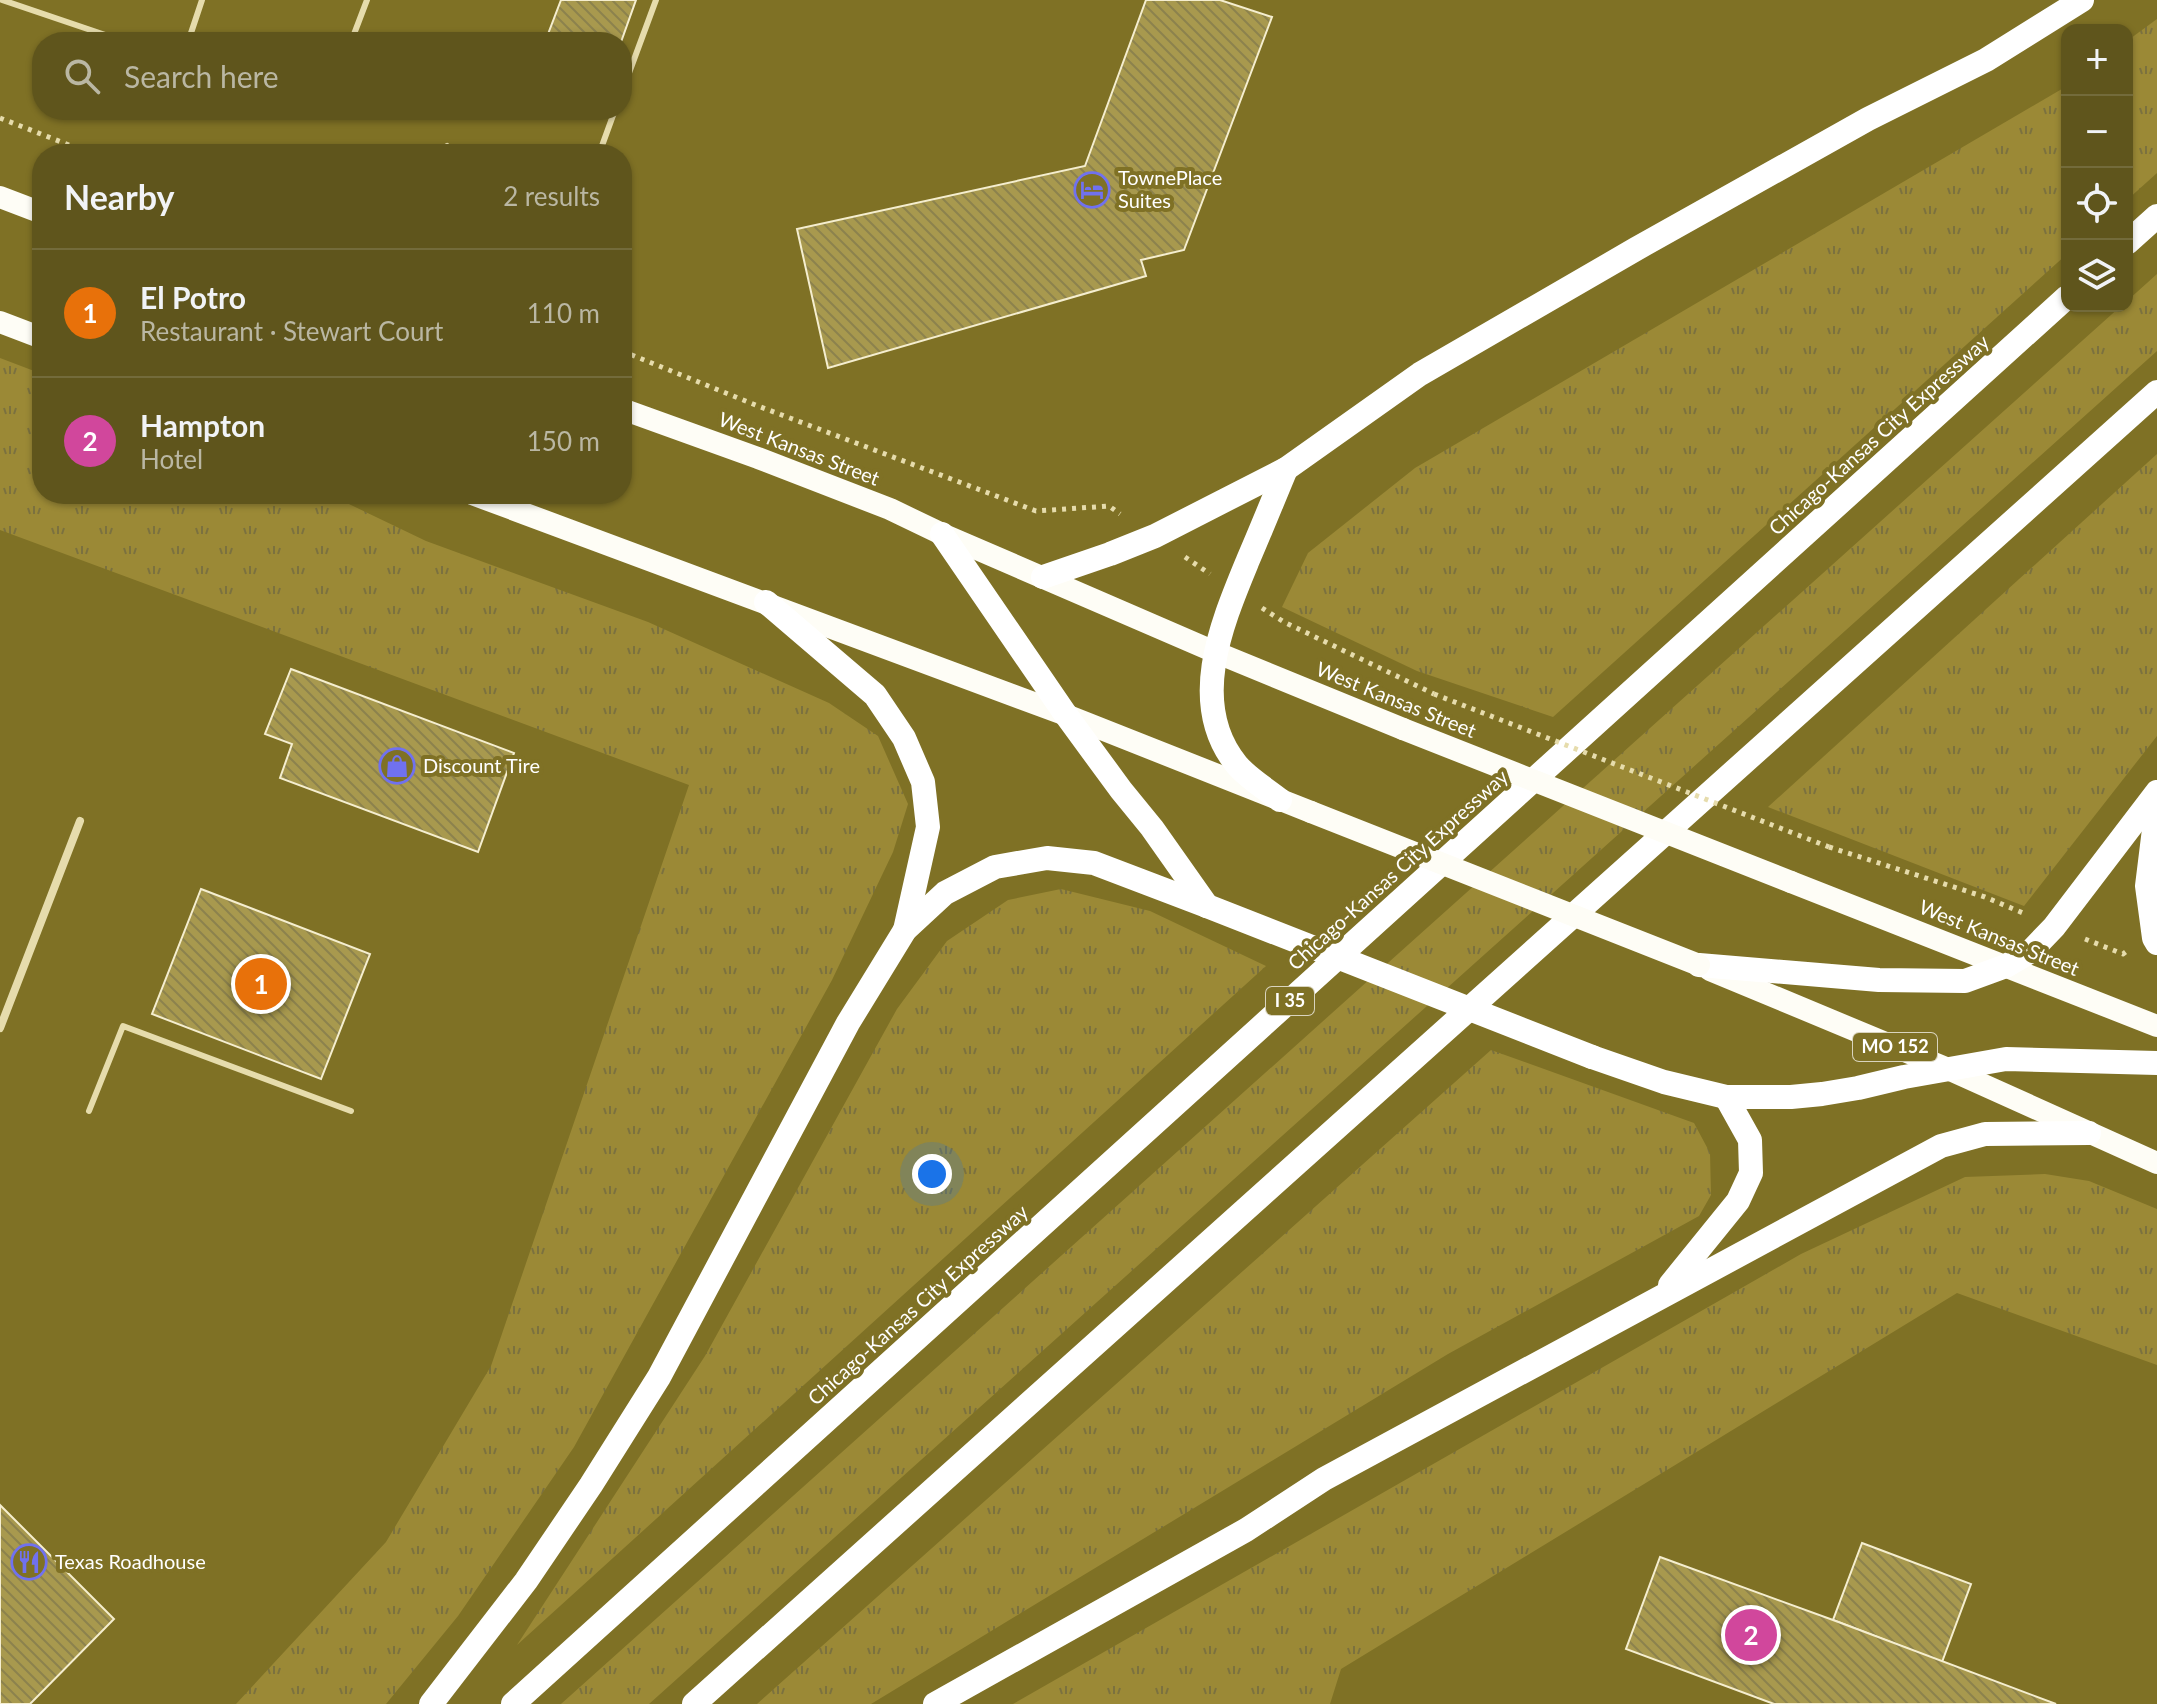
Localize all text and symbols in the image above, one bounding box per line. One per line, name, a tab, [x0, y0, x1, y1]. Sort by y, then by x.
map controls	[2061, 24, 2133, 312]
button: +	[2061, 24, 2133, 96]
search box	[32, 32, 632, 120]
icon: search	[60, 54, 104, 98]
text: Search here	[124, 58, 279, 94]
button: −	[2061, 96, 2133, 168]
place label: TownePlace Suites	[1118, 165, 1222, 212]
button: locate	[2061, 168, 2133, 240]
hotel icon: TownePlace Suites	[1073, 171, 1111, 209]
text: Nearby	[64, 176, 175, 217]
text: 2 results	[503, 180, 600, 212]
button: layers	[2061, 240, 2133, 312]
text: El Potro	[140, 279, 246, 315]
text: 1	[82, 297, 98, 329]
text: 110 m	[527, 297, 600, 329]
text: Restaurant · Stewart Court	[140, 315, 443, 347]
street label: Chicago-Kansas City Expressway	[1763, 329, 1994, 539]
street label: West Kansas Street	[716, 406, 883, 490]
text: Hampton	[140, 407, 265, 443]
text: 2	[82, 425, 98, 457]
text: 150 m	[527, 425, 600, 457]
text: Hotel	[140, 443, 203, 475]
street label: West Kansas Street	[1313, 656, 1480, 742]
shop icon: Discount Tire	[378, 747, 416, 785]
place label: Discount Tire	[423, 753, 540, 777]
street label: Chicago-Kansas City Expressway	[1282, 764, 1513, 974]
street label: West Kansas Street	[1916, 894, 2083, 980]
pin: 1	[235, 954, 287, 1014]
road number: I 35	[1266, 987, 1314, 1015]
road number: MO 152	[1853, 1033, 1937, 1061]
your location	[912, 1154, 952, 1194]
street label: Chicago-Kansas City Expressway	[802, 1199, 1033, 1409]
restaurant icon: Texas Roadhouse	[10, 1543, 48, 1581]
place label: Texas Roadhouse	[55, 1549, 206, 1573]
pin: 2	[1725, 1605, 1777, 1665]

